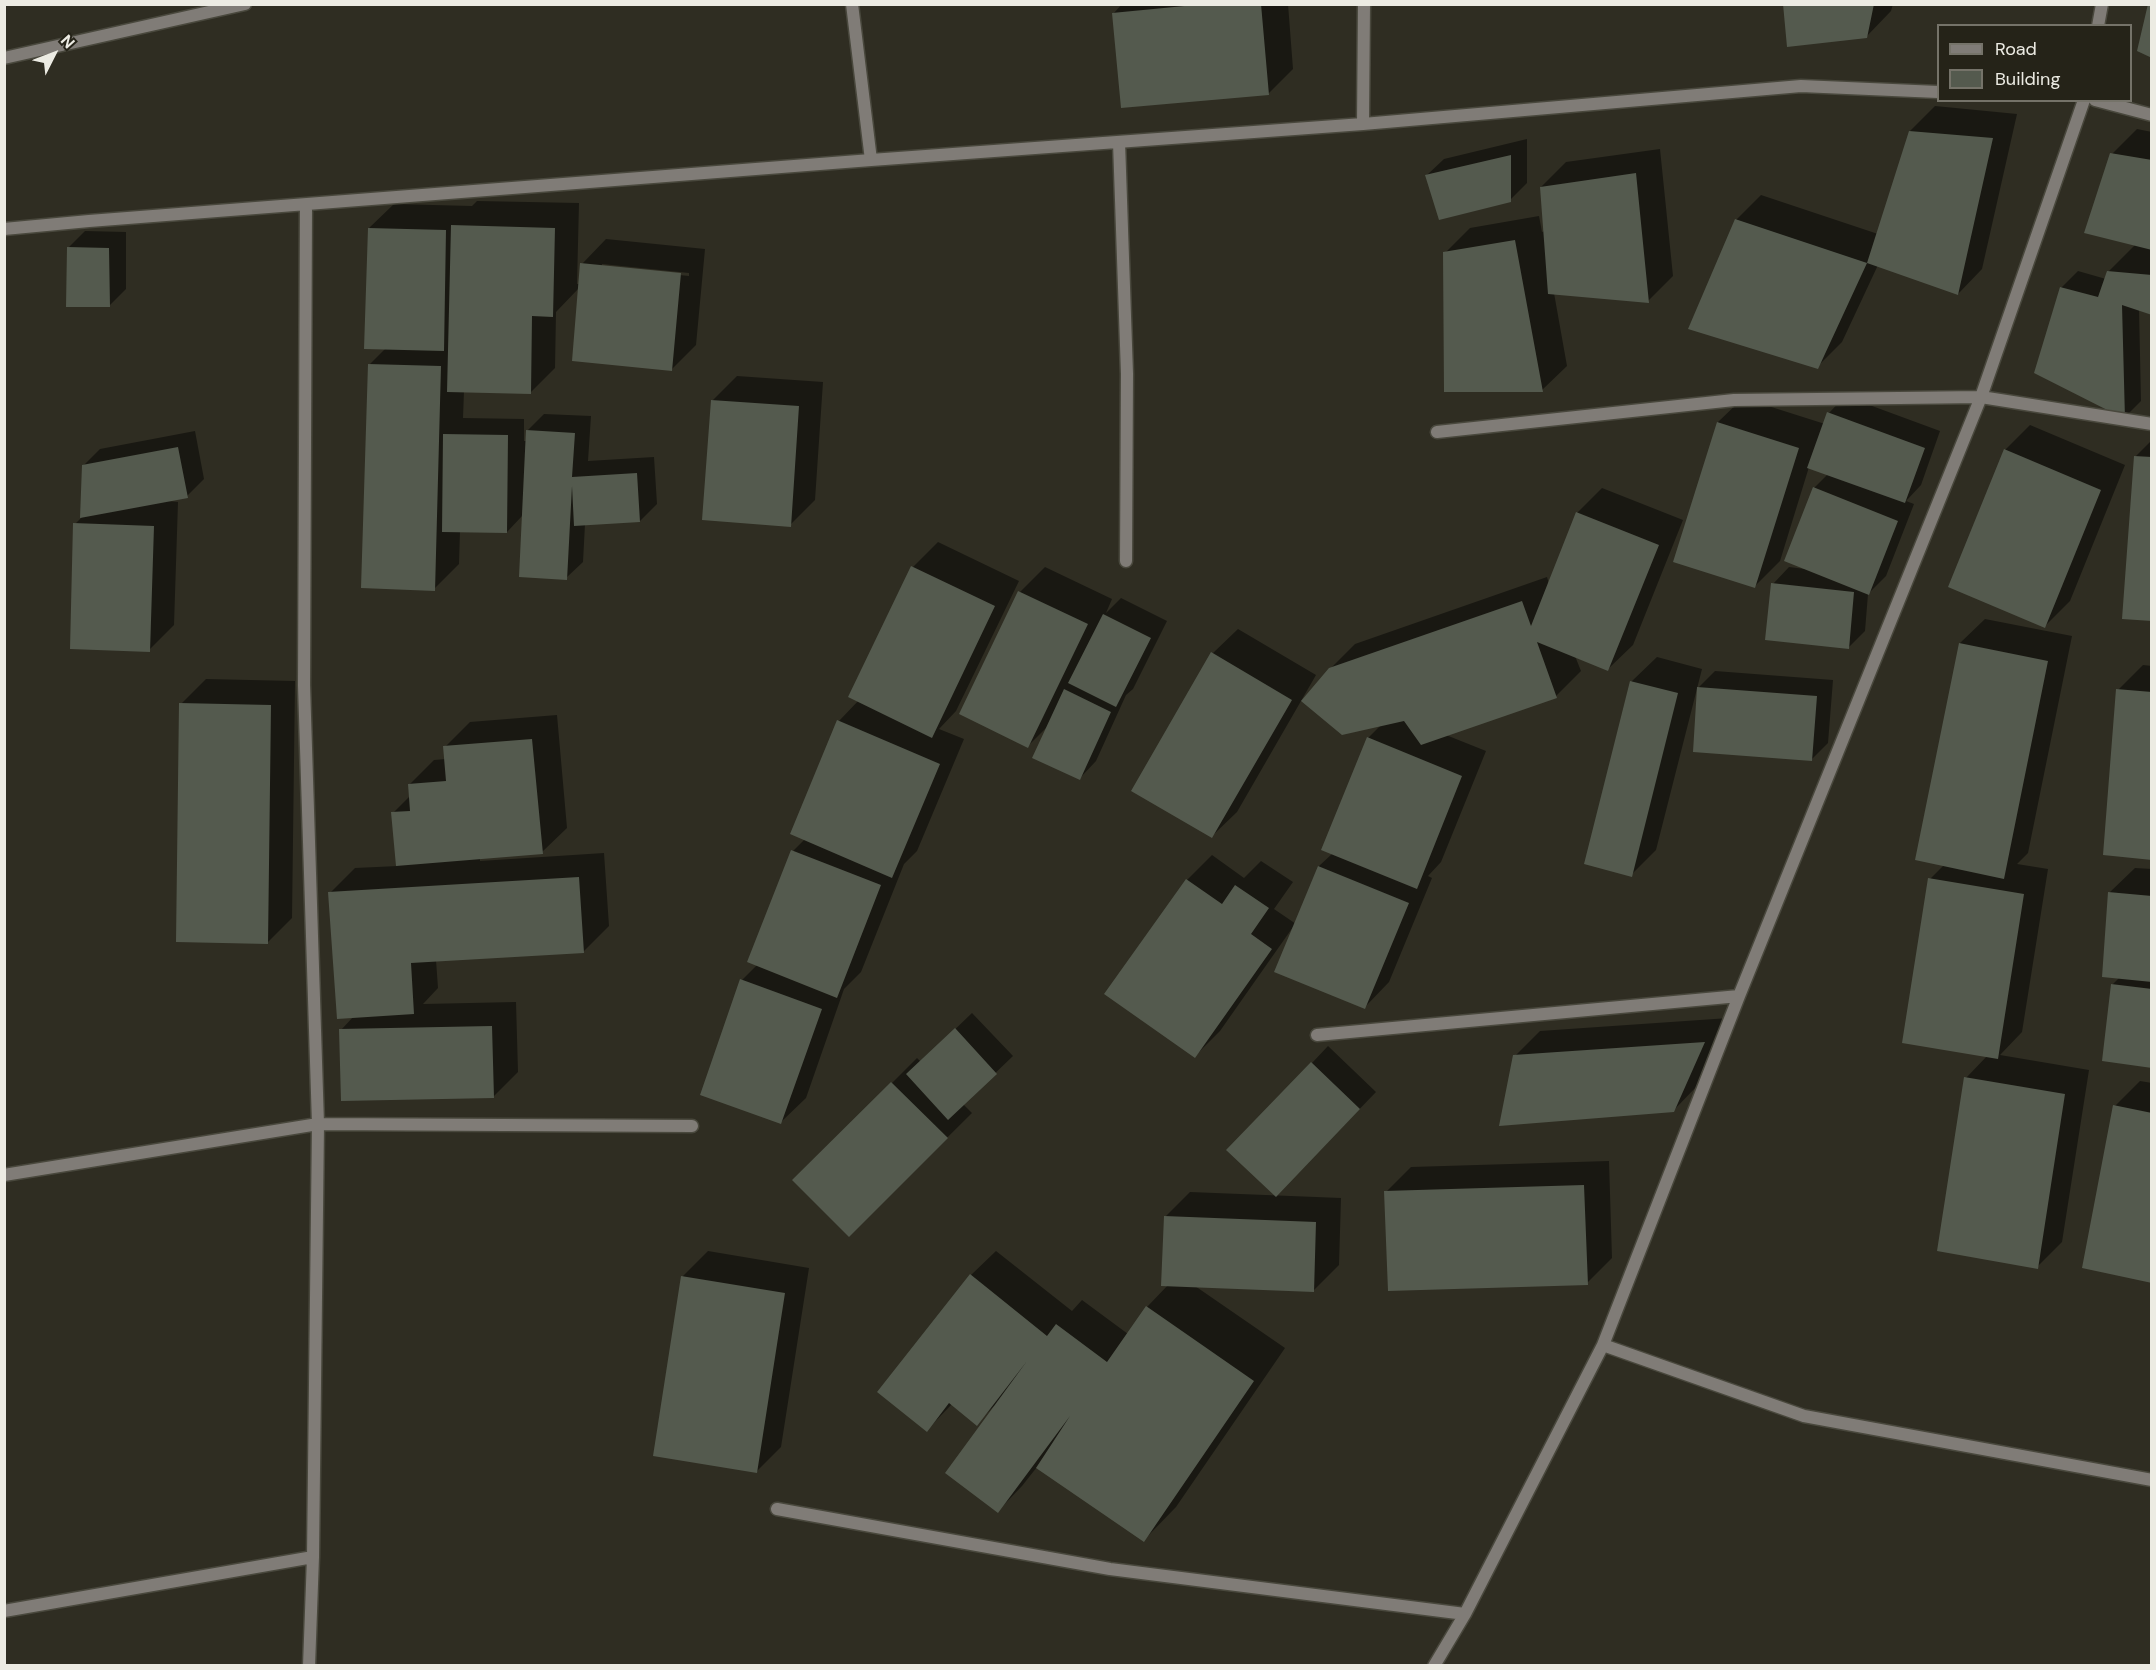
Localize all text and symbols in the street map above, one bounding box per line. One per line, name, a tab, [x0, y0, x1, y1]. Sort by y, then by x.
north arrow	[24, 24, 84, 84]
legend	[1937, 24, 2132, 102]
text: N	[56, 30, 79, 53]
text: Road	[1995, 37, 2037, 61]
text: Building	[1995, 67, 2060, 91]

